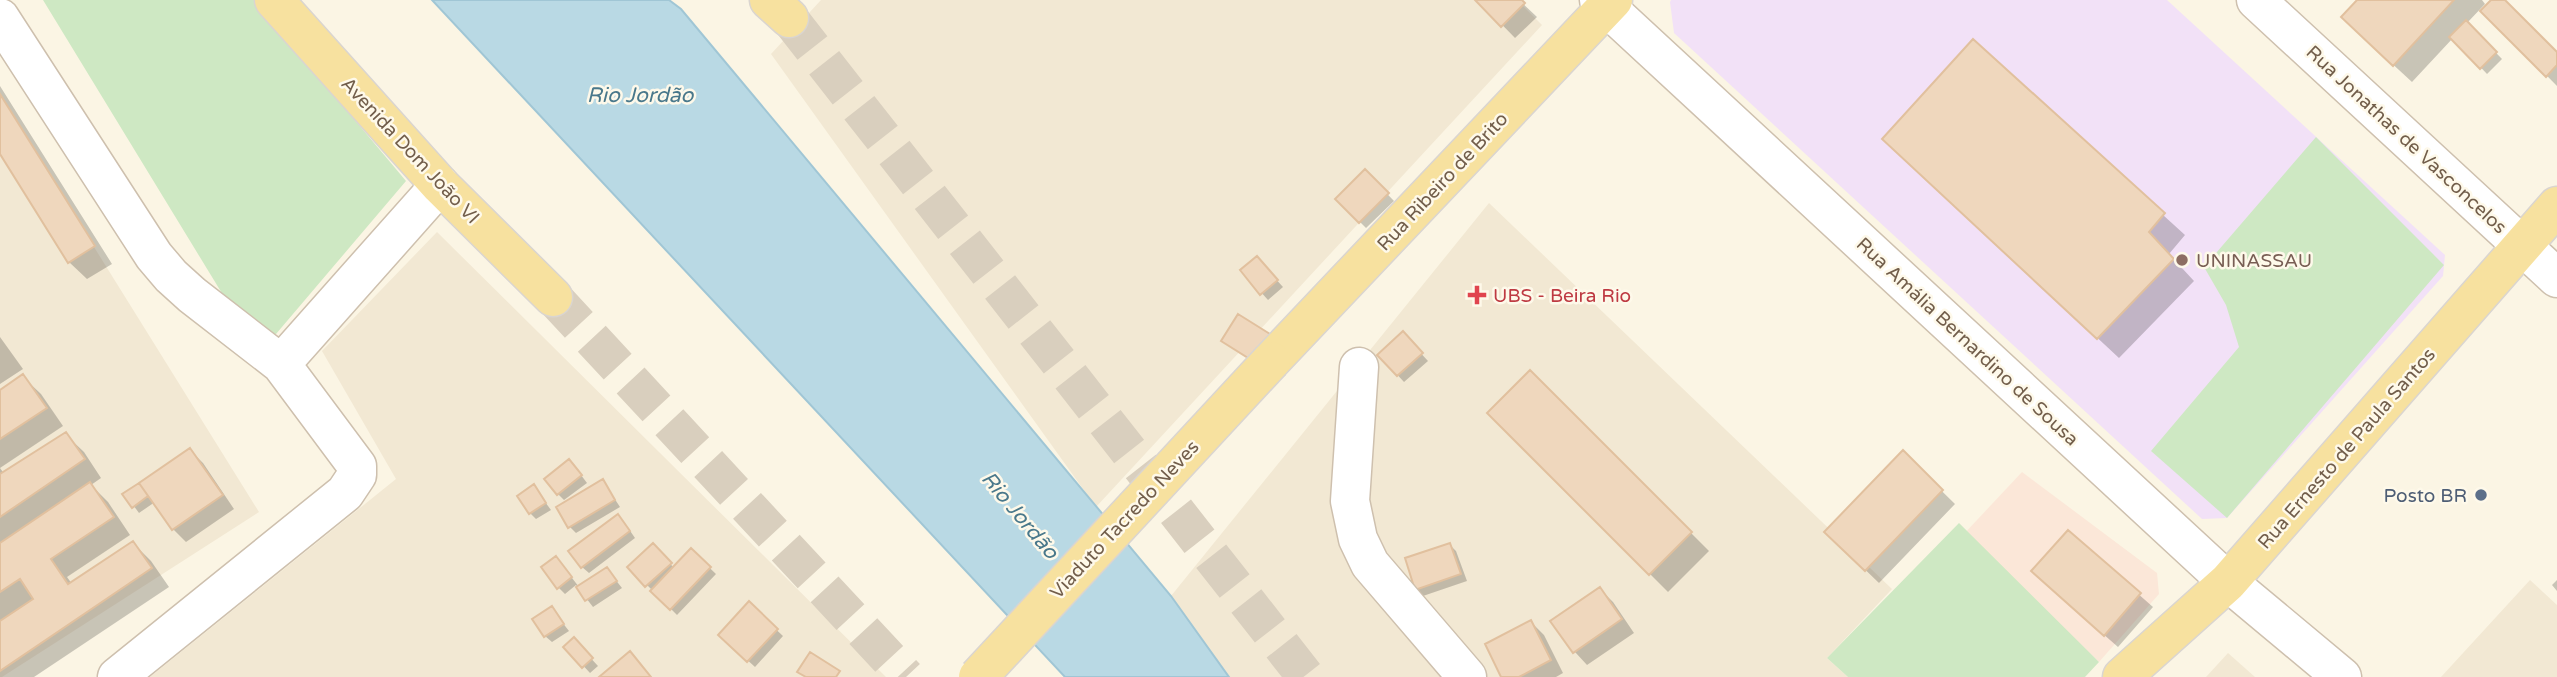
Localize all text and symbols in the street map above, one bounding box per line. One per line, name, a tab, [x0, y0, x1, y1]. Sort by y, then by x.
street label: Rua Jonathas de Vasconcelos	[2302, 41, 2511, 238]
street label: Avenida Dom João VI	[337, 73, 484, 228]
water label: Rio Jordão	[587, 83, 694, 108]
street label: Rua Ribeiro de Brito	[1373, 108, 1513, 255]
street label: Rua Amália Bernardino de Sousa	[1852, 233, 2083, 451]
place label: UNINASSAU	[2196, 250, 2312, 272]
marker: UNINASSAU	[2174, 252, 2190, 268]
marker: UBS - Beira Rio	[1467, 285, 1487, 305]
place label: UBS - Beira Rio	[1493, 285, 1631, 307]
street label: Rua Ernesto de Paula Santos	[2253, 344, 2440, 554]
street label: Viaduto Tacredo Neves	[1046, 436, 1204, 603]
water label: Rio Jordão	[976, 466, 1064, 565]
place label: Posto BR	[2384, 485, 2467, 507]
marker: Posto BR	[2473, 487, 2489, 503]

